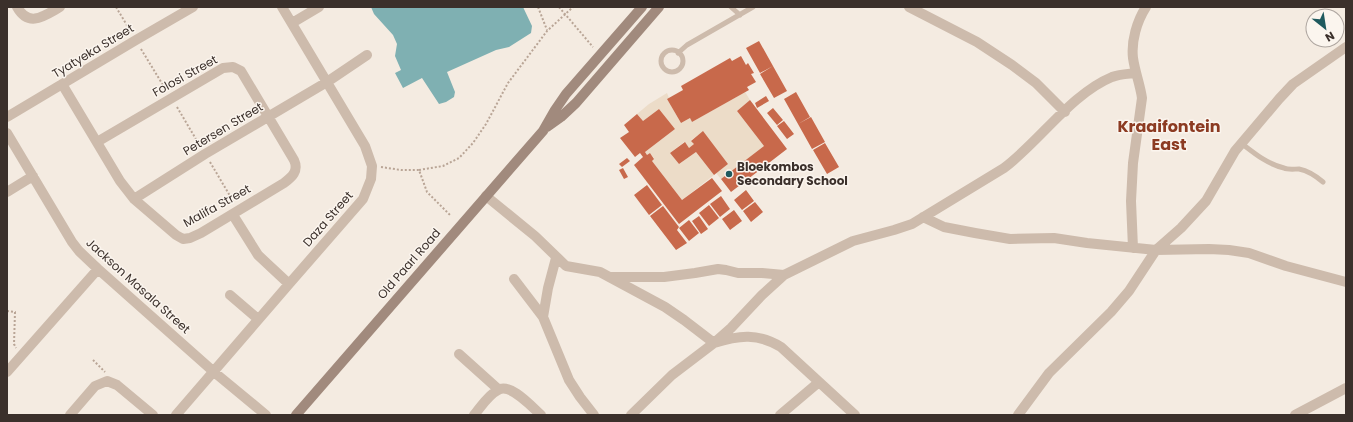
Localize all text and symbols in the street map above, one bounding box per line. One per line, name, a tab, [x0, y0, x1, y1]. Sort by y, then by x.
north arrow	[1305, 8, 1345, 48]
street label: Tyatyeka Street	[49, 19, 137, 82]
text: N	[1322, 28, 1338, 46]
street label: Folosi Street	[149, 51, 220, 100]
street label: Petersen Street	[180, 98, 266, 159]
district label: Kraaifontein East	[1117, 115, 1221, 156]
place label: Bloekombos Secondary School	[737, 158, 848, 189]
marker: Bloekombos Secondary School	[724, 169, 734, 179]
street label: Malifa Street	[180, 180, 254, 231]
street label: Daza Street	[299, 187, 357, 250]
street label: Old Paarl Road	[373, 225, 444, 303]
street label: Jackson Masala Street	[82, 234, 194, 337]

